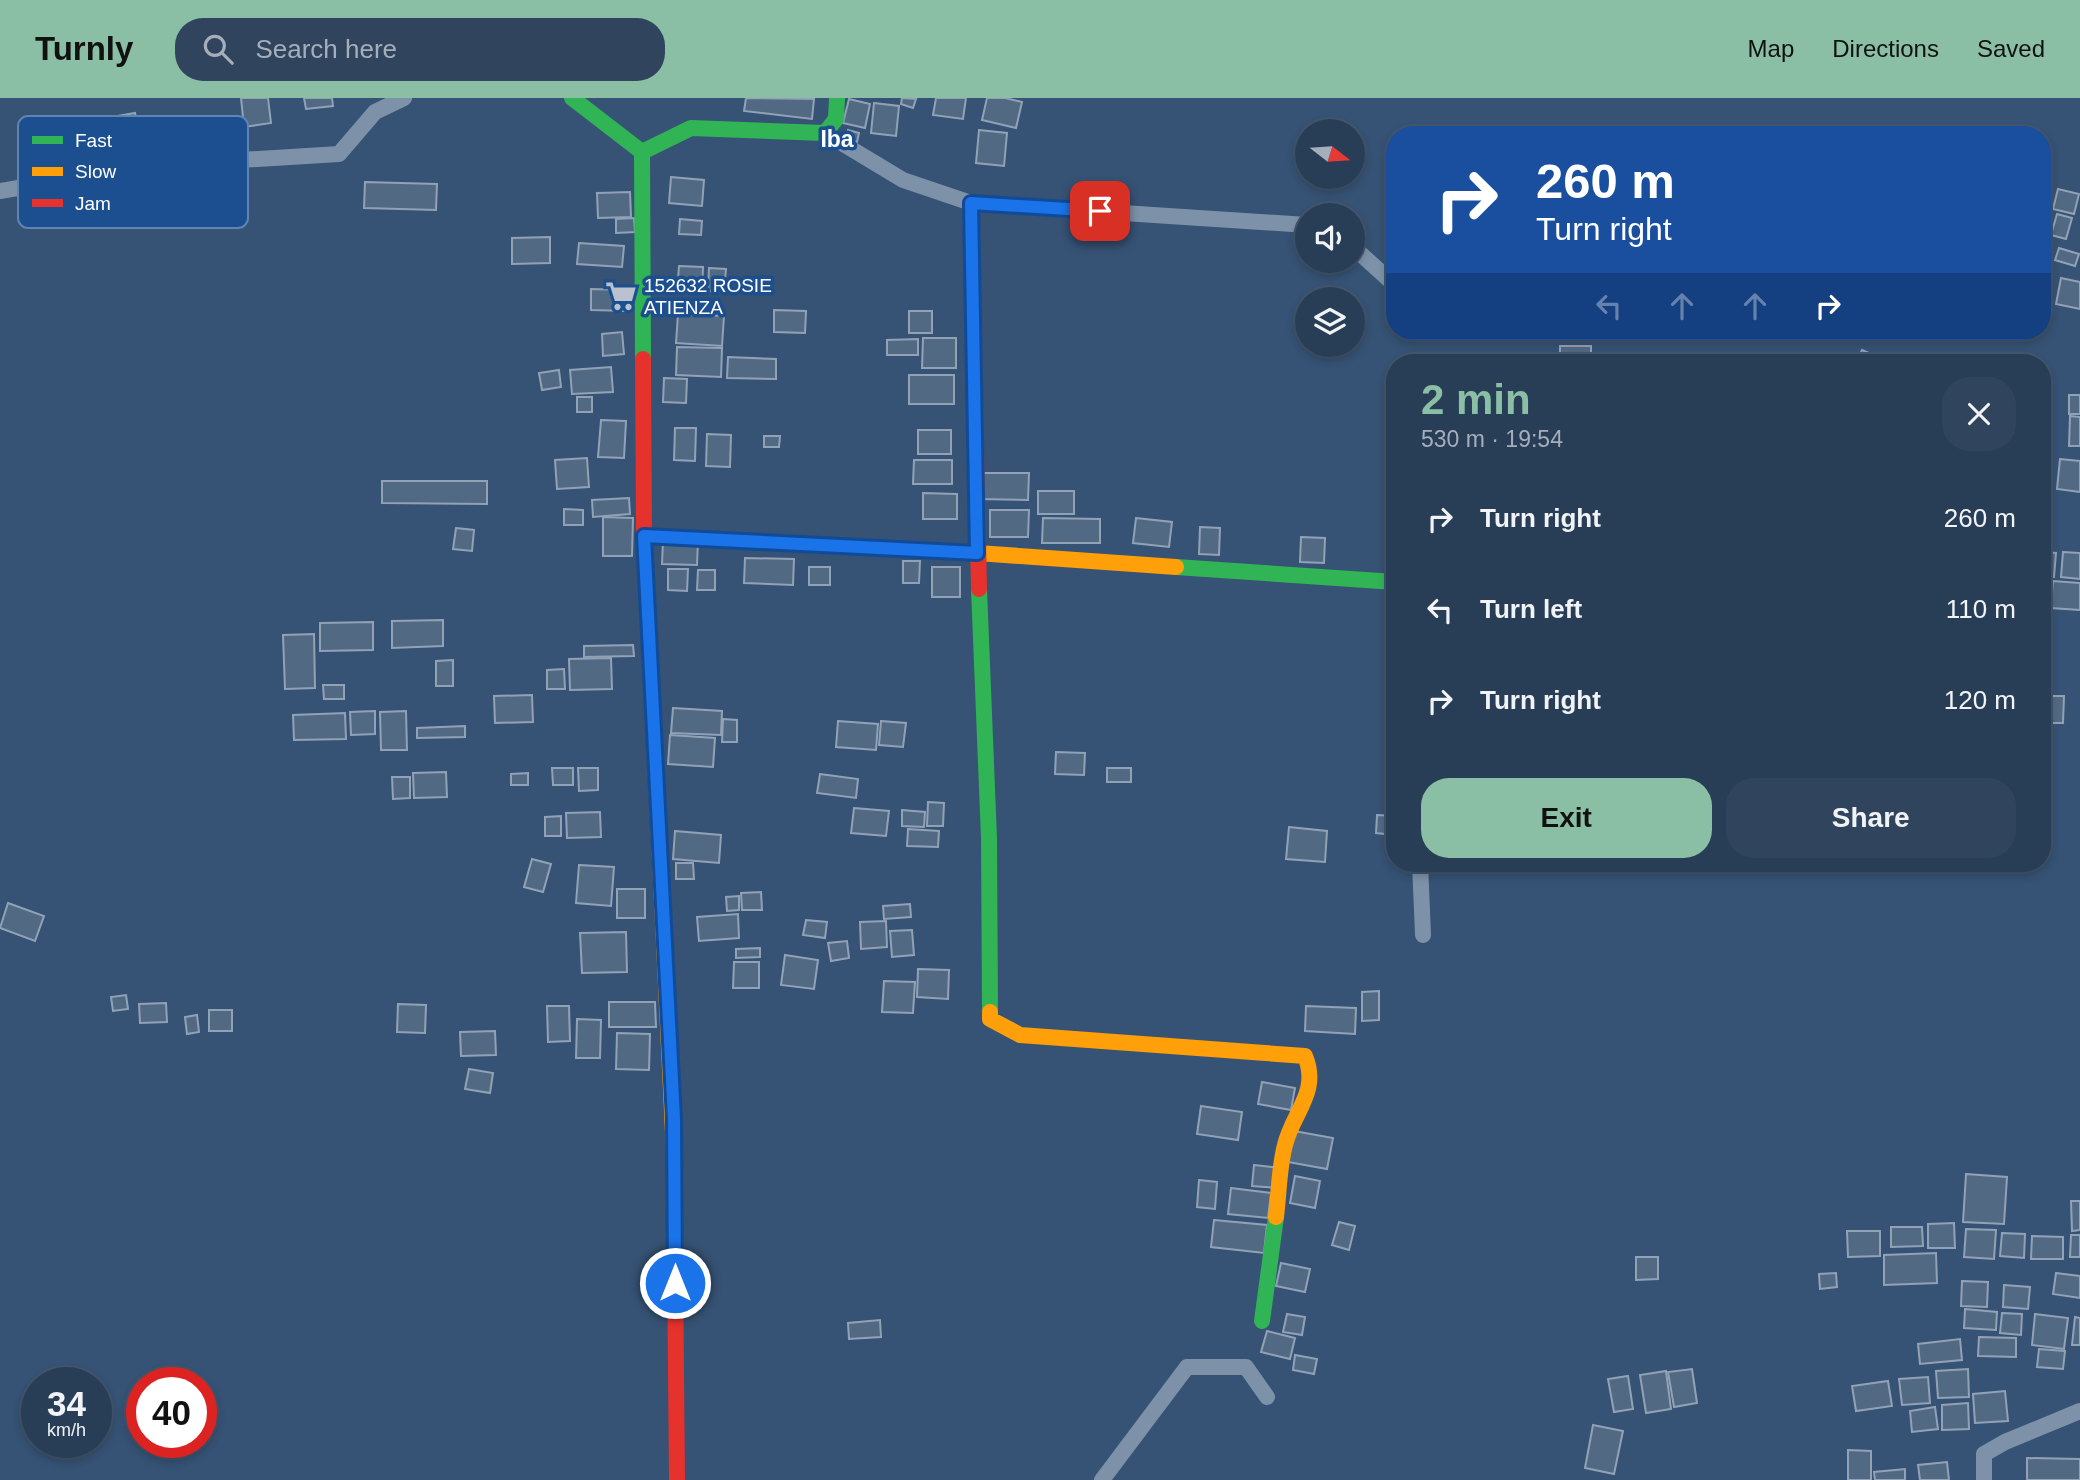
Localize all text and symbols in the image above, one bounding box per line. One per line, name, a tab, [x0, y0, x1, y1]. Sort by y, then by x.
search box	[175, 18, 665, 81]
text: Turnly	[35, 30, 133, 67]
icon: search	[199, 30, 237, 68]
text: Search here	[255, 34, 397, 64]
text: Map	[1748, 35, 1794, 62]
text: Directions	[1832, 35, 1939, 62]
text: Saved	[1977, 35, 2045, 62]
legend	[18, 116, 248, 228]
north arrow	[1295, 119, 1365, 189]
map controls	[1295, 119, 1365, 357]
district label: Iba	[820, 126, 854, 152]
text: Fast	[75, 130, 113, 151]
icon: right	[1421, 154, 1512, 245]
text: 260 m	[1536, 154, 1675, 208]
text: Slow	[75, 161, 116, 182]
pin	[1070, 181, 1130, 241]
icon: arrive	[1081, 192, 1119, 230]
text: Jam	[75, 193, 111, 214]
button: sound	[1295, 203, 1365, 273]
text: Turn right	[1536, 211, 1672, 247]
place label: 152632 ROSIE ATIENZA	[644, 275, 772, 318]
supermarket icon: 152632 ROSIE ATIENZA	[604, 279, 638, 313]
button: layers	[1295, 287, 1365, 357]
icon: left	[1590, 287, 1628, 325]
icon: ahead	[1663, 287, 1701, 325]
icon: ahead	[1736, 287, 1774, 325]
icon: right	[1809, 287, 1847, 325]
text: 2 min	[1421, 376, 1531, 423]
button: close	[1942, 377, 2016, 451]
text: 530 m · 19:54	[1421, 426, 1563, 452]
icon: right	[1421, 500, 1459, 538]
text: Turn right	[1480, 503, 1601, 533]
text: 260 m	[1944, 503, 2016, 533]
icon: left	[1421, 591, 1459, 629]
text: Turn left	[1480, 594, 1582, 624]
text: 110 m	[1946, 594, 2016, 624]
icon: right	[1421, 682, 1459, 720]
text: Turn right	[1480, 685, 1601, 715]
text: 120 m	[1944, 685, 2016, 715]
button: Exit	[1421, 778, 1712, 858]
button: Share	[1726, 778, 2016, 858]
position arrow	[638, 1246, 712, 1320]
speed limit sign: 40	[126, 1367, 217, 1458]
text: 34	[47, 1384, 86, 1423]
text: km/h	[47, 1420, 86, 1440]

